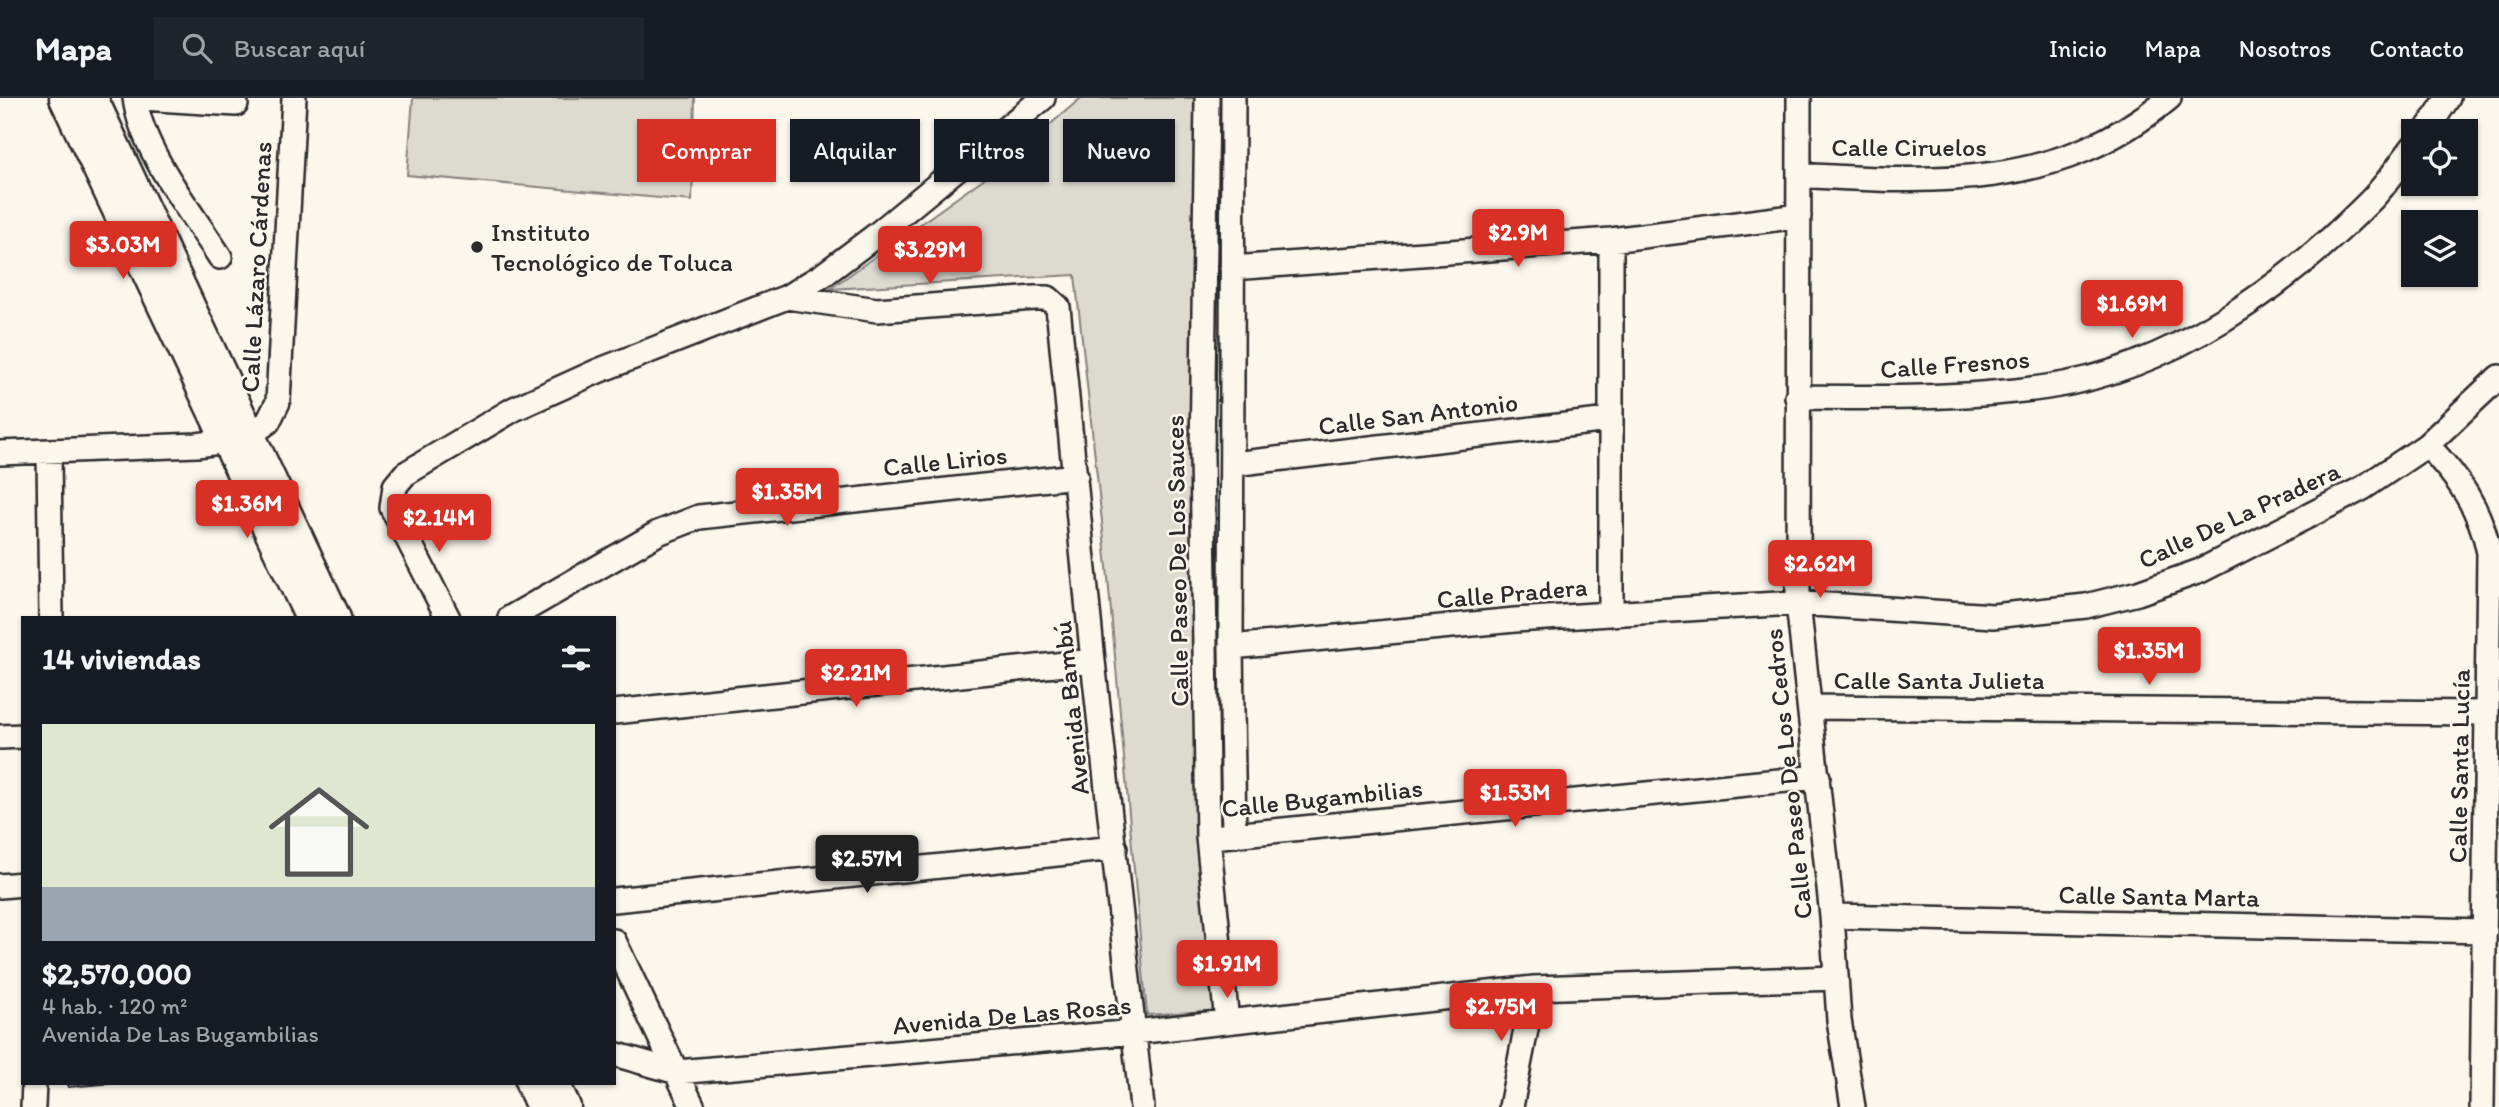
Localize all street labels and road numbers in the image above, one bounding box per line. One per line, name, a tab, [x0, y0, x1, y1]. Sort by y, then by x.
street label: Calle Ciruelos	[1831, 131, 1987, 163]
street label: Calle Lázaro Cárdenas	[233, 141, 279, 393]
street label: Calle Fresnos	[1879, 343, 2031, 385]
street label: Calle San Antonio	[1316, 386, 1520, 442]
street label: Calle Paseo De Los Sauces	[1158, 415, 1196, 707]
street label: Calle Lirios	[881, 439, 1009, 483]
street label: Calle De La Pradera	[2133, 454, 2345, 576]
street label: Calle Pradera	[1435, 570, 1589, 616]
street label: Avenida Bambú	[1046, 619, 1096, 797]
street label: Calle Paseo De Los Cedros	[1757, 627, 1819, 921]
street label: Calle Santa Julieta	[1833, 664, 2045, 696]
street label: Calle Santa Lucía	[2441, 668, 2477, 864]
street label: Calle Bugambilias	[1220, 772, 1424, 824]
street label: Calle Santa Marta	[2058, 878, 2260, 914]
street label: Avenida De Las Rosas	[891, 989, 1133, 1041]

